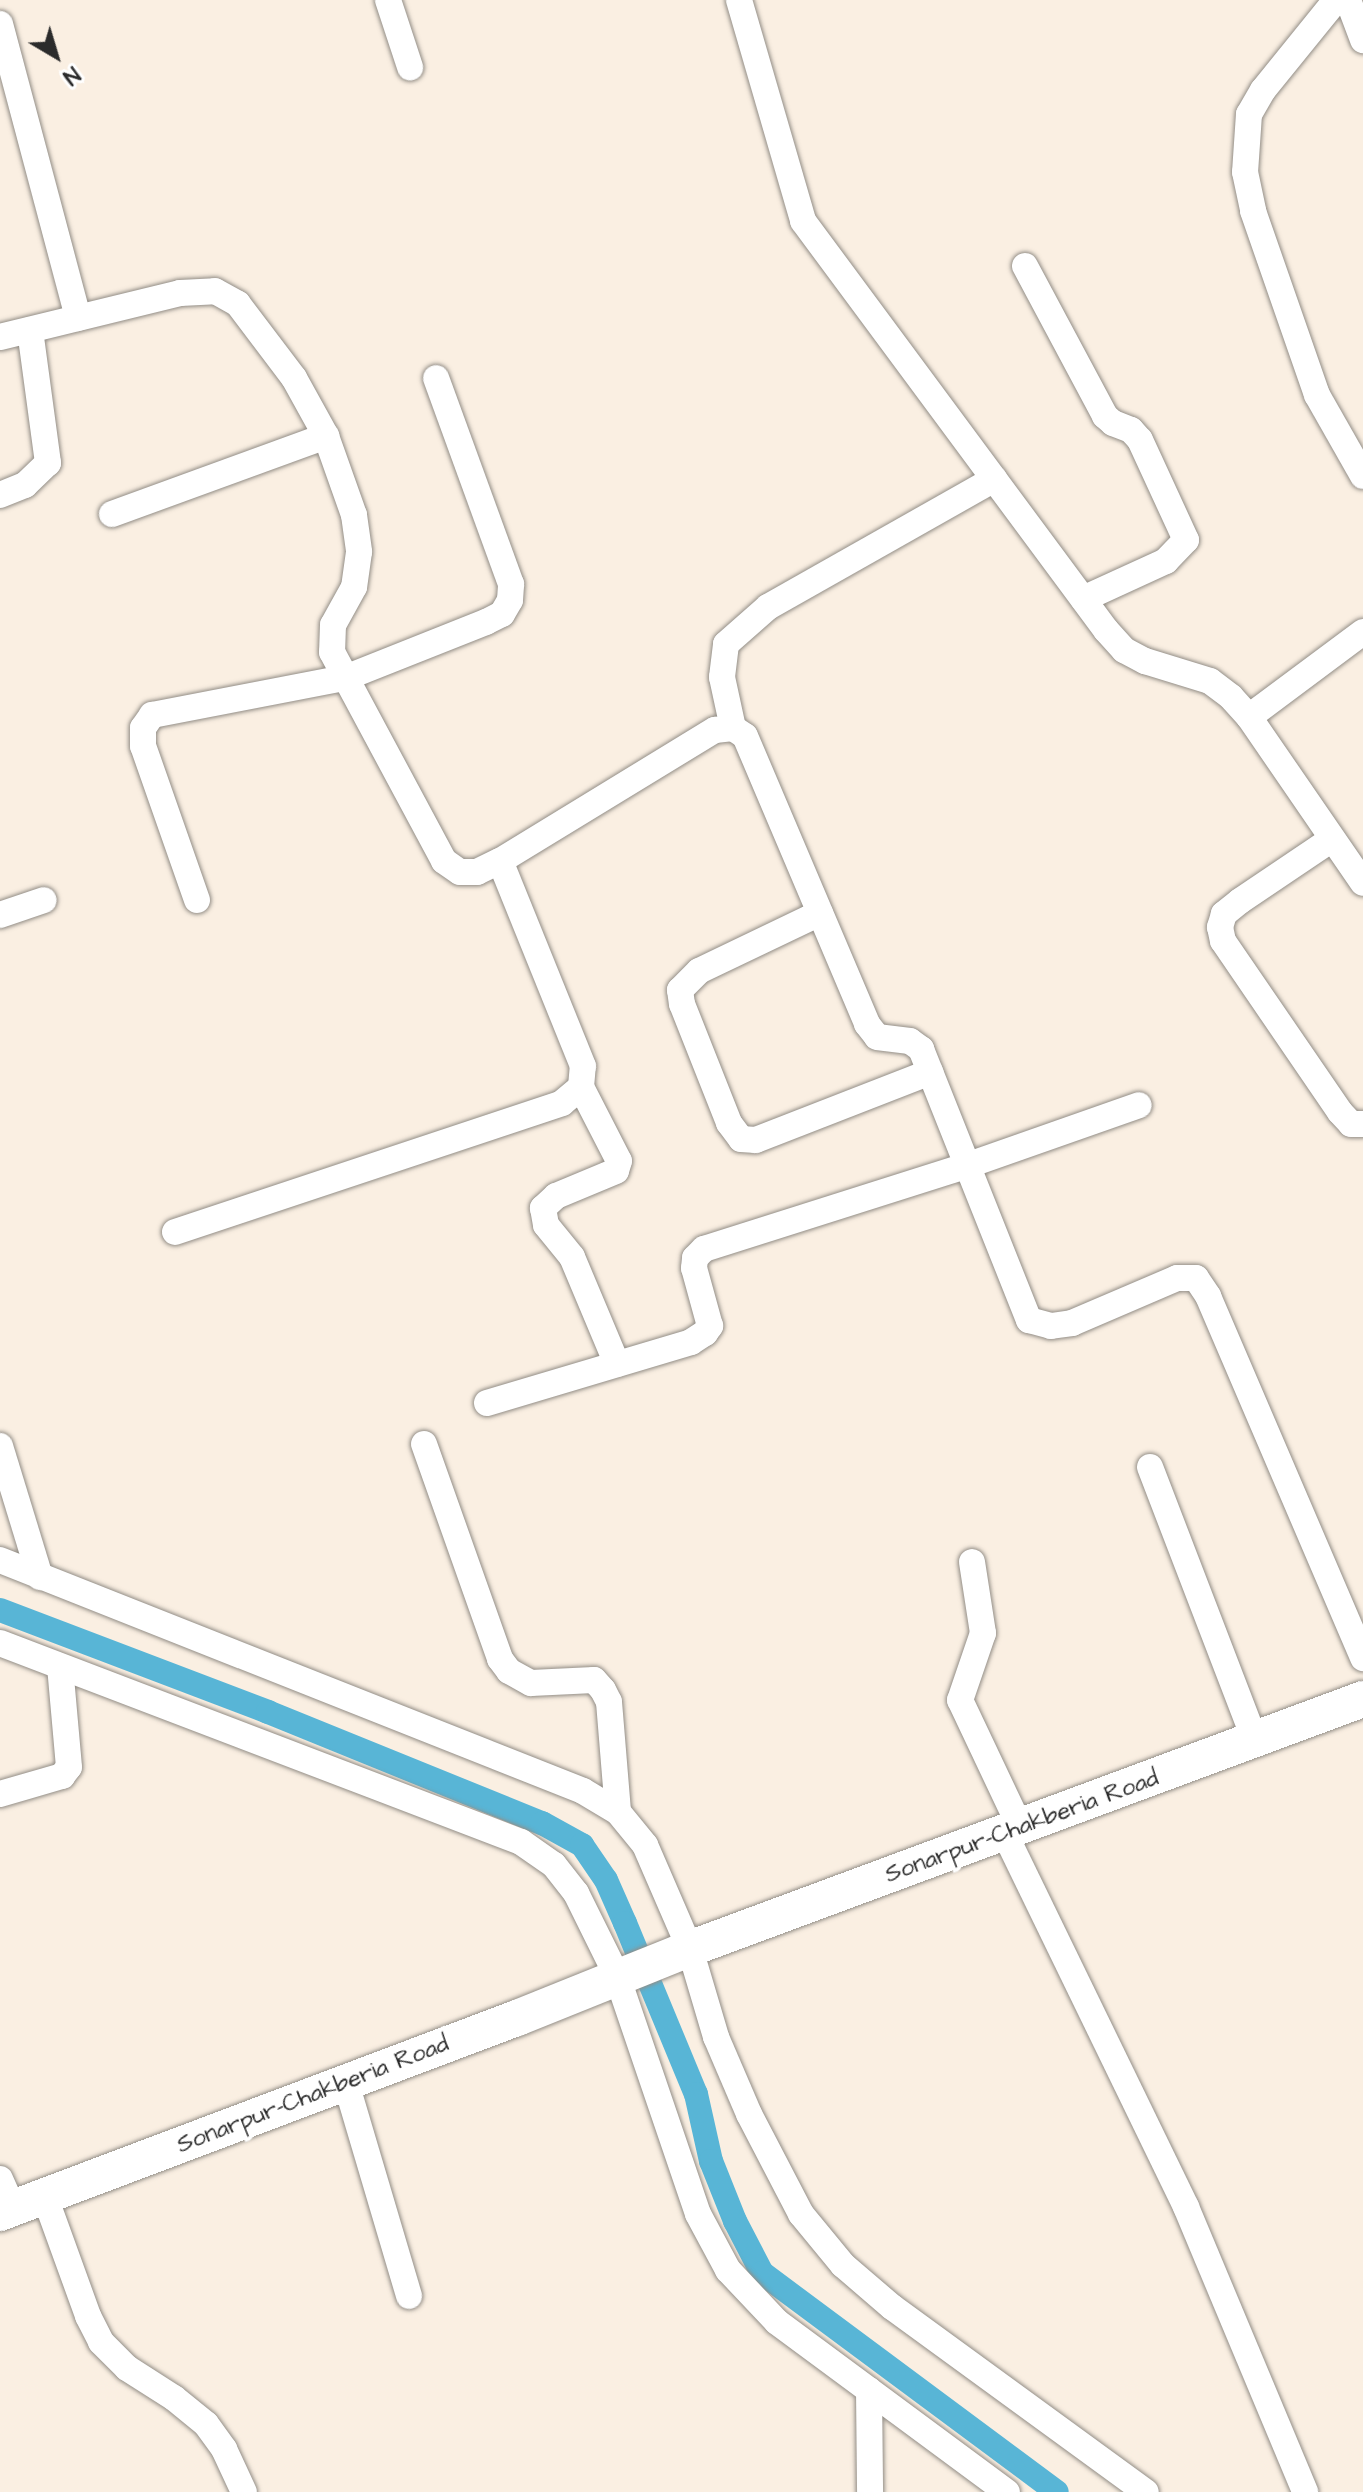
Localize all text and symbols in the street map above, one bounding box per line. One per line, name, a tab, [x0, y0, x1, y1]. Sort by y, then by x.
north arrow	[16, 16, 96, 96]
text: N	[56, 59, 86, 92]
street label: Sonarpur-Chakberia Road	[881, 1764, 1163, 1890]
street label: Sonarpur-Chakberia Road	[173, 2030, 453, 2160]

